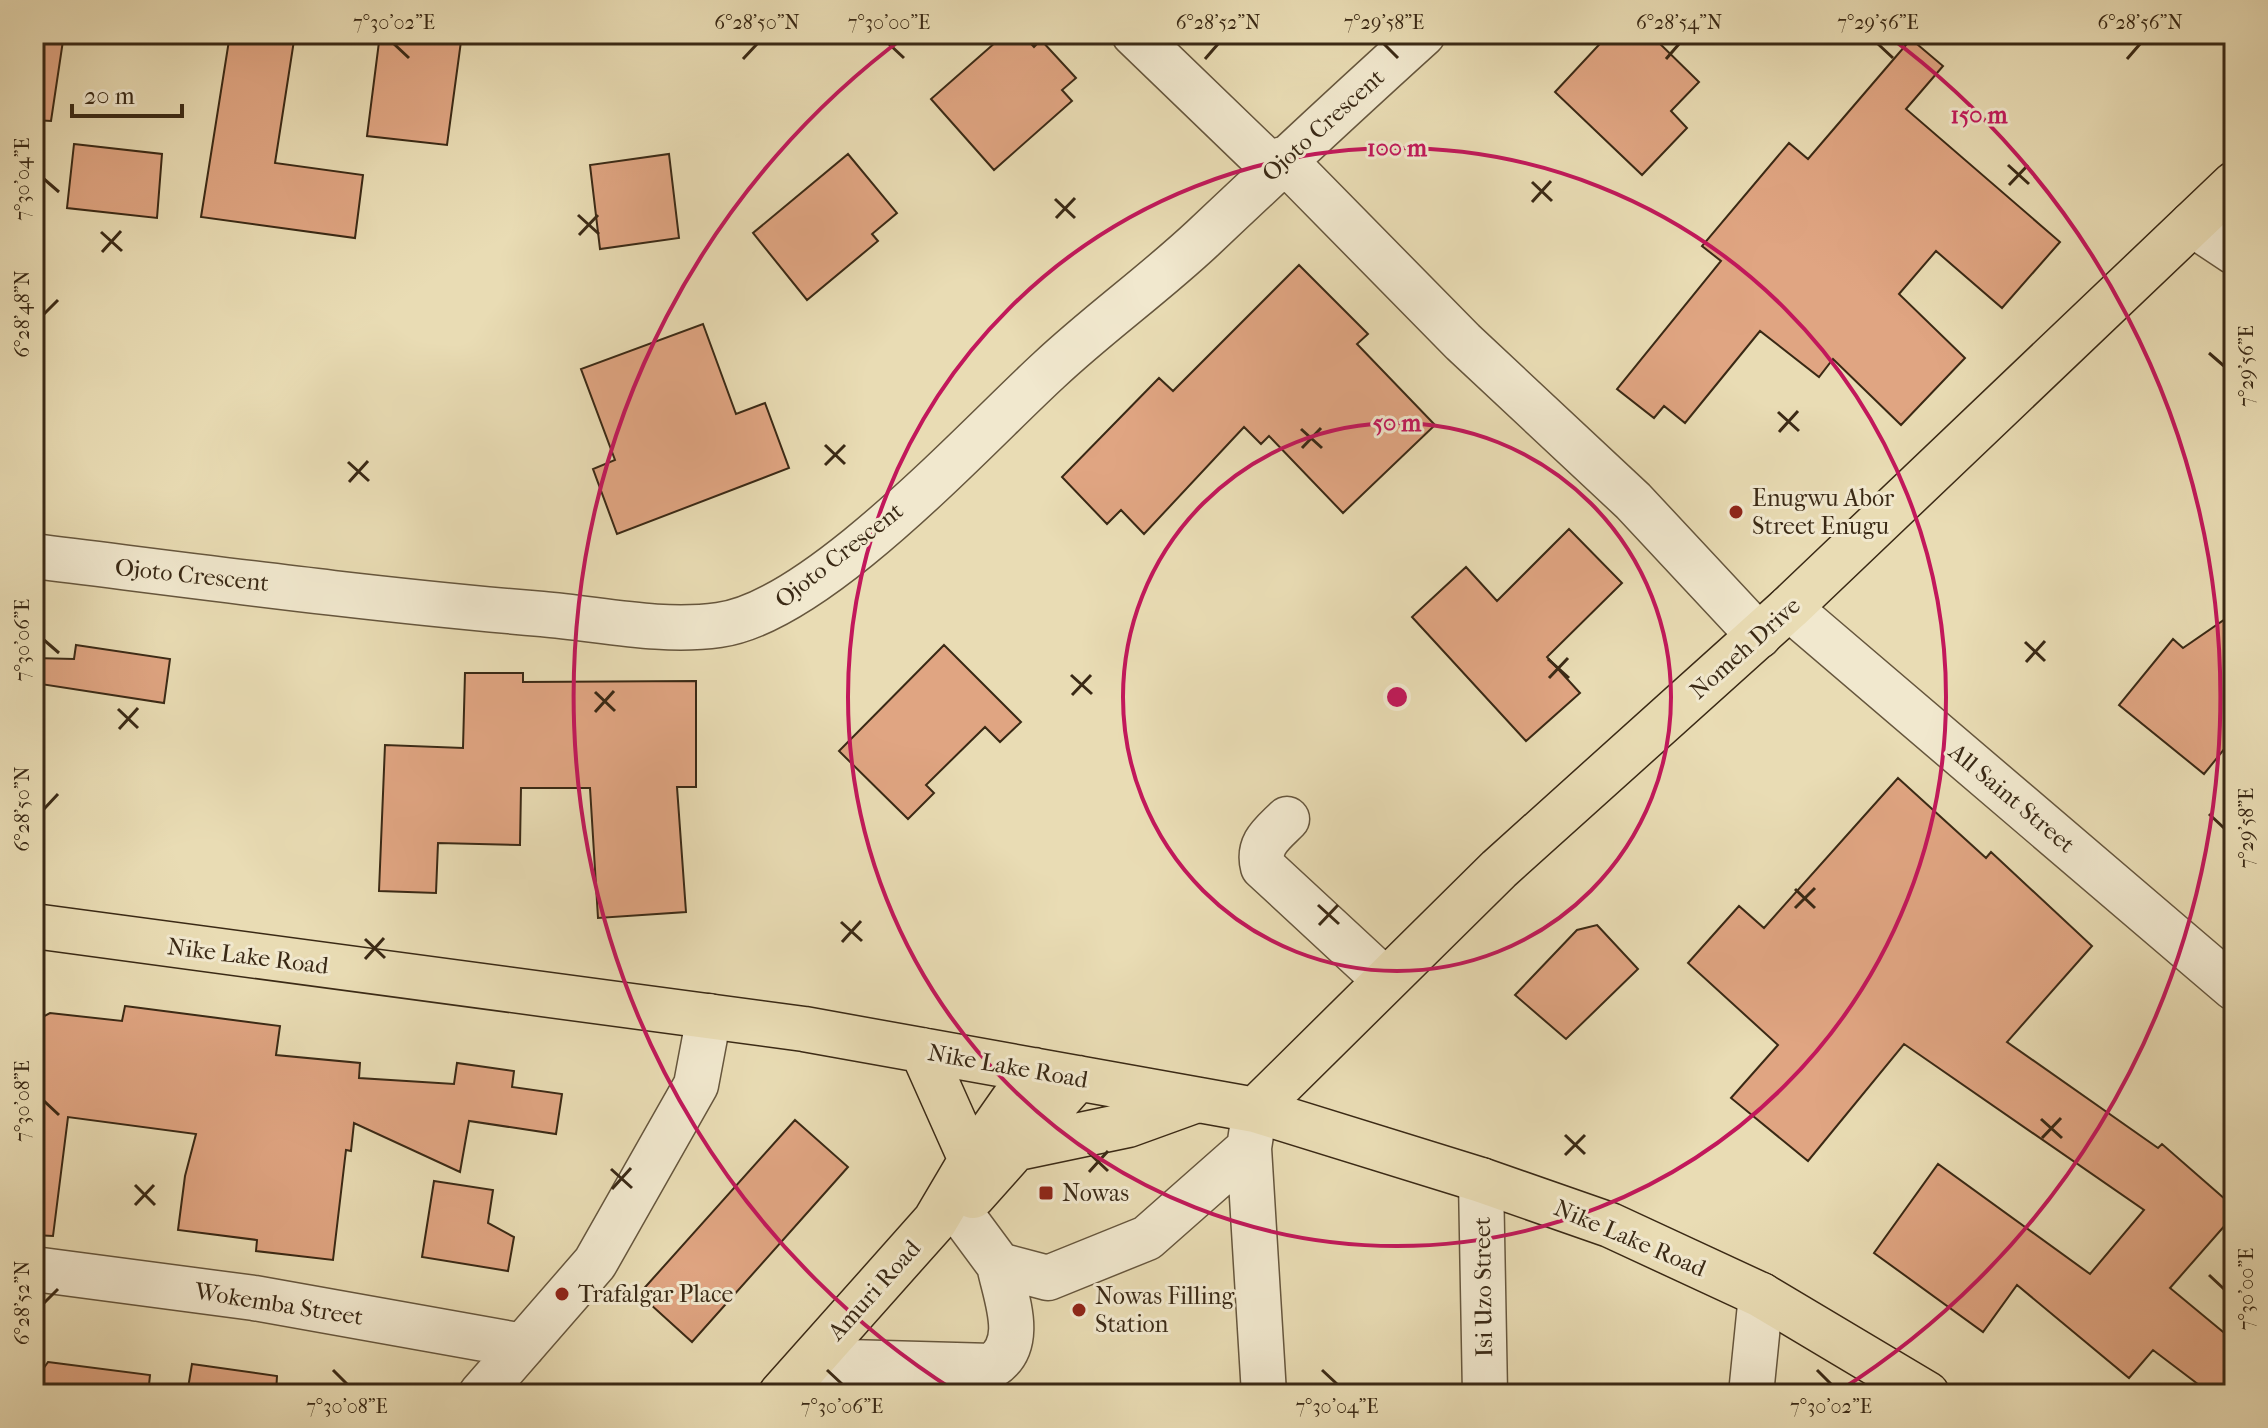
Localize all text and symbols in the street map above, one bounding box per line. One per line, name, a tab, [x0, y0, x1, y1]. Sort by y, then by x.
text: 7°30'02"E	[353, 11, 435, 34]
text: 6°28'50"N	[714, 11, 800, 34]
text: 7°30'00"E	[848, 11, 930, 34]
text: 6°28'52"N	[1176, 11, 1260, 34]
text: 7°29'58"E	[1344, 11, 1424, 34]
text: 6°28'54"N	[1636, 11, 1722, 34]
text: 7°29'56"E	[1837, 11, 1919, 34]
text: 6°28'56"N	[2097, 11, 2183, 34]
street label: Ojoto Crescent	[1256, 63, 1390, 187]
scale bar	[72, 68, 182, 118]
text: 20 m	[84, 82, 135, 110]
text: 150 m	[1950, 101, 2009, 129]
text: 100 m	[1367, 134, 1428, 162]
text: 7°30'04"E	[11, 137, 34, 221]
text: 6°28'48"N	[11, 270, 34, 358]
text: 7°29'56"E	[2235, 325, 2258, 407]
text: 50 m	[1373, 409, 1422, 437]
place label: Enugwu Abor Street Enugu	[1752, 484, 1895, 540]
street label: Ojoto Crescent	[769, 496, 909, 614]
marker: Enugwu Abor Street Enugu	[1727, 503, 1745, 521]
street label: Ojoto Crescent	[114, 553, 271, 597]
street label: Nomeh Drive	[1684, 591, 1806, 705]
text: 7°30'06"E	[11, 599, 34, 681]
centre of rings	[1383, 683, 1411, 711]
street label: All Saint Street	[1943, 737, 2081, 859]
text: 6°28'50"N	[11, 766, 34, 852]
text: 7°29'58"E	[2235, 788, 2258, 868]
street label: Nike Lake Road	[166, 932, 331, 980]
street label: Nike Lake Road	[926, 1038, 1091, 1094]
text: 7°30'08"E	[11, 1060, 34, 1142]
place label: Nowas	[1062, 1179, 1129, 1207]
marker: Nowas	[1037, 1184, 1055, 1202]
street label: Nike Lake Road	[1550, 1193, 1711, 1283]
street label: Isi Uzo Street	[1468, 1216, 1498, 1357]
street label: Amuri Road	[821, 1234, 927, 1346]
text: 7°30'00"E	[2235, 1248, 2258, 1330]
text: 6°28'52"N	[11, 1261, 34, 1345]
street label: Wokemba Street	[192, 1277, 365, 1331]
place label: Trafalgar Place	[578, 1280, 733, 1308]
place label: Nowas Filling Station	[1095, 1282, 1235, 1338]
marker: Trafalgar Place	[553, 1285, 571, 1303]
marker: Nowas Filling Station	[1070, 1301, 1088, 1319]
text: 7°30'08"E	[306, 1395, 388, 1418]
text: 7°30'06"E	[801, 1395, 883, 1418]
text: 7°30'04"E	[1295, 1395, 1379, 1418]
text: 7°30'02"E	[1790, 1395, 1872, 1418]

